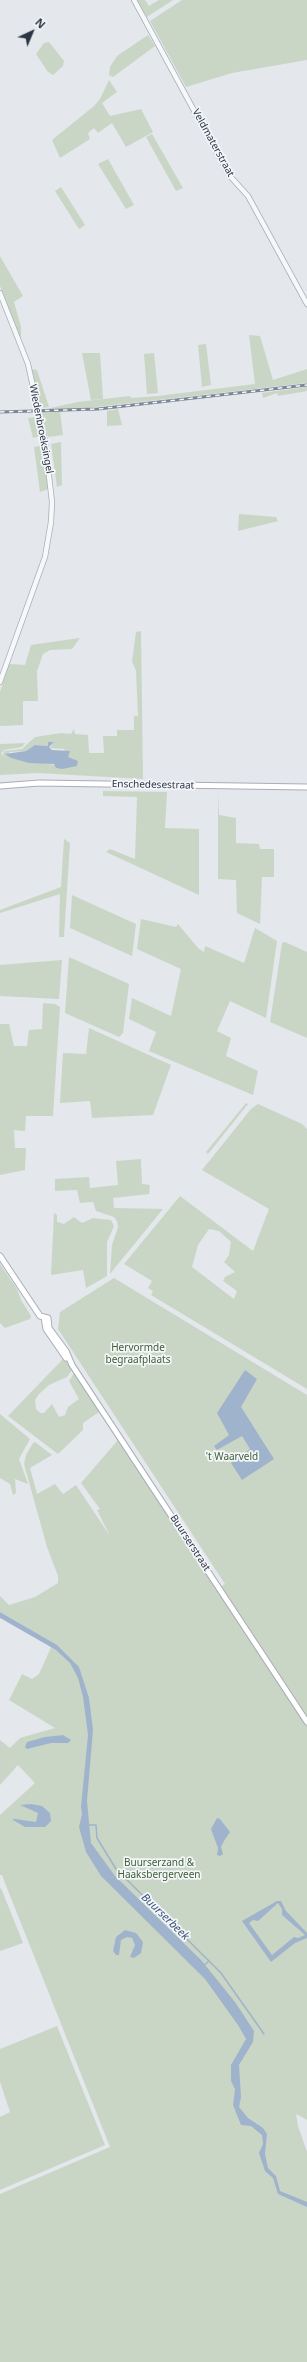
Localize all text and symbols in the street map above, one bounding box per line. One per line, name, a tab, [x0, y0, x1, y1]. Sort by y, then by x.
north arrow	[12, 12, 52, 52]
text: N	[32, 14, 49, 32]
street label: Veldmaterstraat	[189, 107, 237, 179]
street label: Wiedenbroeksingel	[26, 383, 56, 475]
street label: Enschedesestraat	[112, 778, 194, 792]
park label: Hervormde begraafplaats	[106, 1342, 170, 1366]
park label: 't Waarveld	[206, 1451, 258, 1463]
street label: Buurserstraat	[167, 1513, 213, 1573]
park label: Buurserzand & Haaksbergerveen	[117, 1857, 201, 1880]
water label: Buurserbeek	[138, 1891, 192, 1943]

